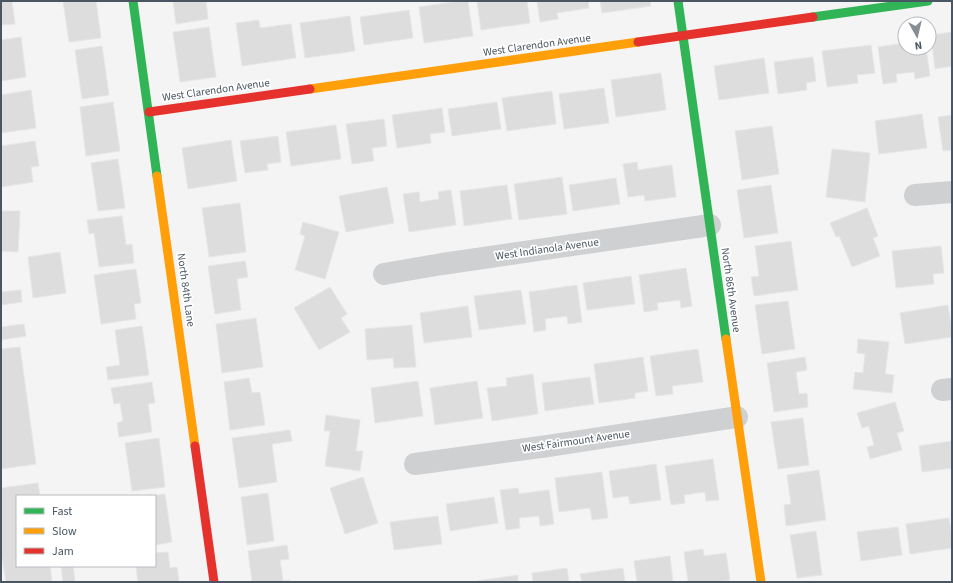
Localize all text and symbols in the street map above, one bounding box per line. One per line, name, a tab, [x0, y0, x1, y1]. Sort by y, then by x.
north arrow	[897, 16, 937, 56]
street label: West Clarendon Avenue	[482, 30, 592, 60]
text: N	[914, 37, 923, 53]
street label: West Clarendon Avenue	[161, 75, 271, 105]
street label: West Indianola Avenue	[494, 234, 600, 264]
street label: North 86th Avenue	[718, 247, 744, 334]
street label: North 84th Lane	[173, 252, 199, 328]
street label: West Fairmount Avenue	[521, 426, 631, 456]
legend	[16, 495, 156, 567]
text: Fast	[52, 503, 72, 520]
text: Slow	[52, 523, 77, 540]
text: Jam	[52, 543, 74, 560]

